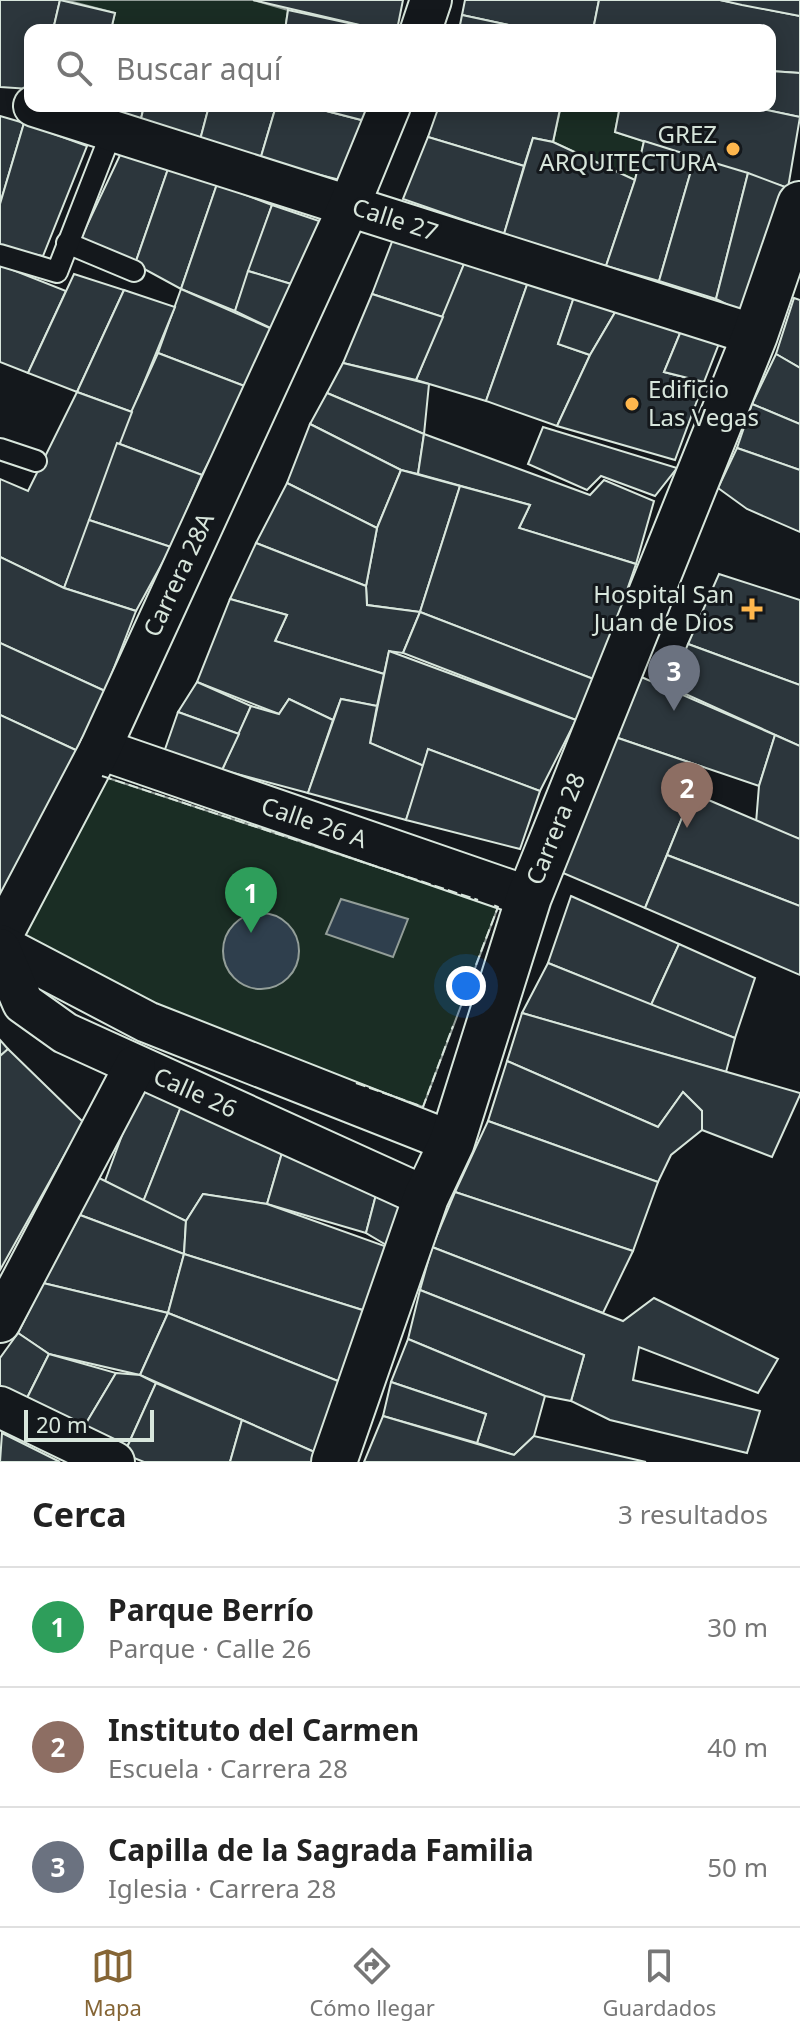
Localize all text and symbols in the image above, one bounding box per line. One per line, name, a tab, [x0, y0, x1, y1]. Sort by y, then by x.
search box	[24, 24, 776, 112]
icon: search	[52, 46, 96, 90]
text: Buscar aquí	[116, 48, 281, 89]
place label: GREZ ARQUITECTURA	[539, 117, 718, 178]
marker: GREZ ARQUITECTURA	[724, 140, 742, 158]
street label: Calle 27	[348, 189, 443, 248]
place label: Edificio Las Vegas	[648, 372, 759, 433]
marker: Edificio Las Vegas	[623, 395, 641, 413]
street label: Carrera 28A	[134, 506, 221, 642]
place label: Hospital San Juan de Dios	[592, 577, 734, 638]
marker: Hospital San Juan de Dios	[741, 598, 763, 620]
pin: 3	[648, 645, 700, 711]
pin: 2	[661, 762, 713, 828]
street label: Carrera 28	[517, 768, 592, 889]
street label: Calle 26 A	[257, 788, 372, 855]
pin: 1	[225, 867, 277, 933]
your location	[446, 966, 486, 1006]
street label: Calle 26	[149, 1059, 243, 1125]
scale bar	[24, 1406, 154, 1442]
text: 20 m	[36, 1409, 87, 1439]
text: Cerca	[32, 1491, 127, 1537]
text: 3 resultados	[618, 1496, 768, 1532]
text: Parque Berrío	[108, 1589, 314, 1630]
text: 1	[51, 1609, 65, 1645]
text: 30 m	[707, 1609, 768, 1645]
text: Parque · Calle 26	[108, 1630, 311, 1666]
text: Instituto del Carmen	[108, 1709, 419, 1750]
text: 2	[51, 1729, 65, 1765]
text: 40 m	[707, 1729, 768, 1765]
text: Escuela · Carrera 28	[108, 1750, 348, 1786]
text: Capilla de la Sagrada Familia	[108, 1829, 534, 1870]
text: 3	[51, 1849, 65, 1885]
text: 50 m	[707, 1849, 768, 1885]
text: Iglesia · Carrera 28	[108, 1870, 336, 1906]
tab: Mapa	[84, 1944, 142, 2022]
tab: Cómo llegar	[309, 1944, 435, 2022]
tab: Guardados	[602, 1944, 716, 2022]

